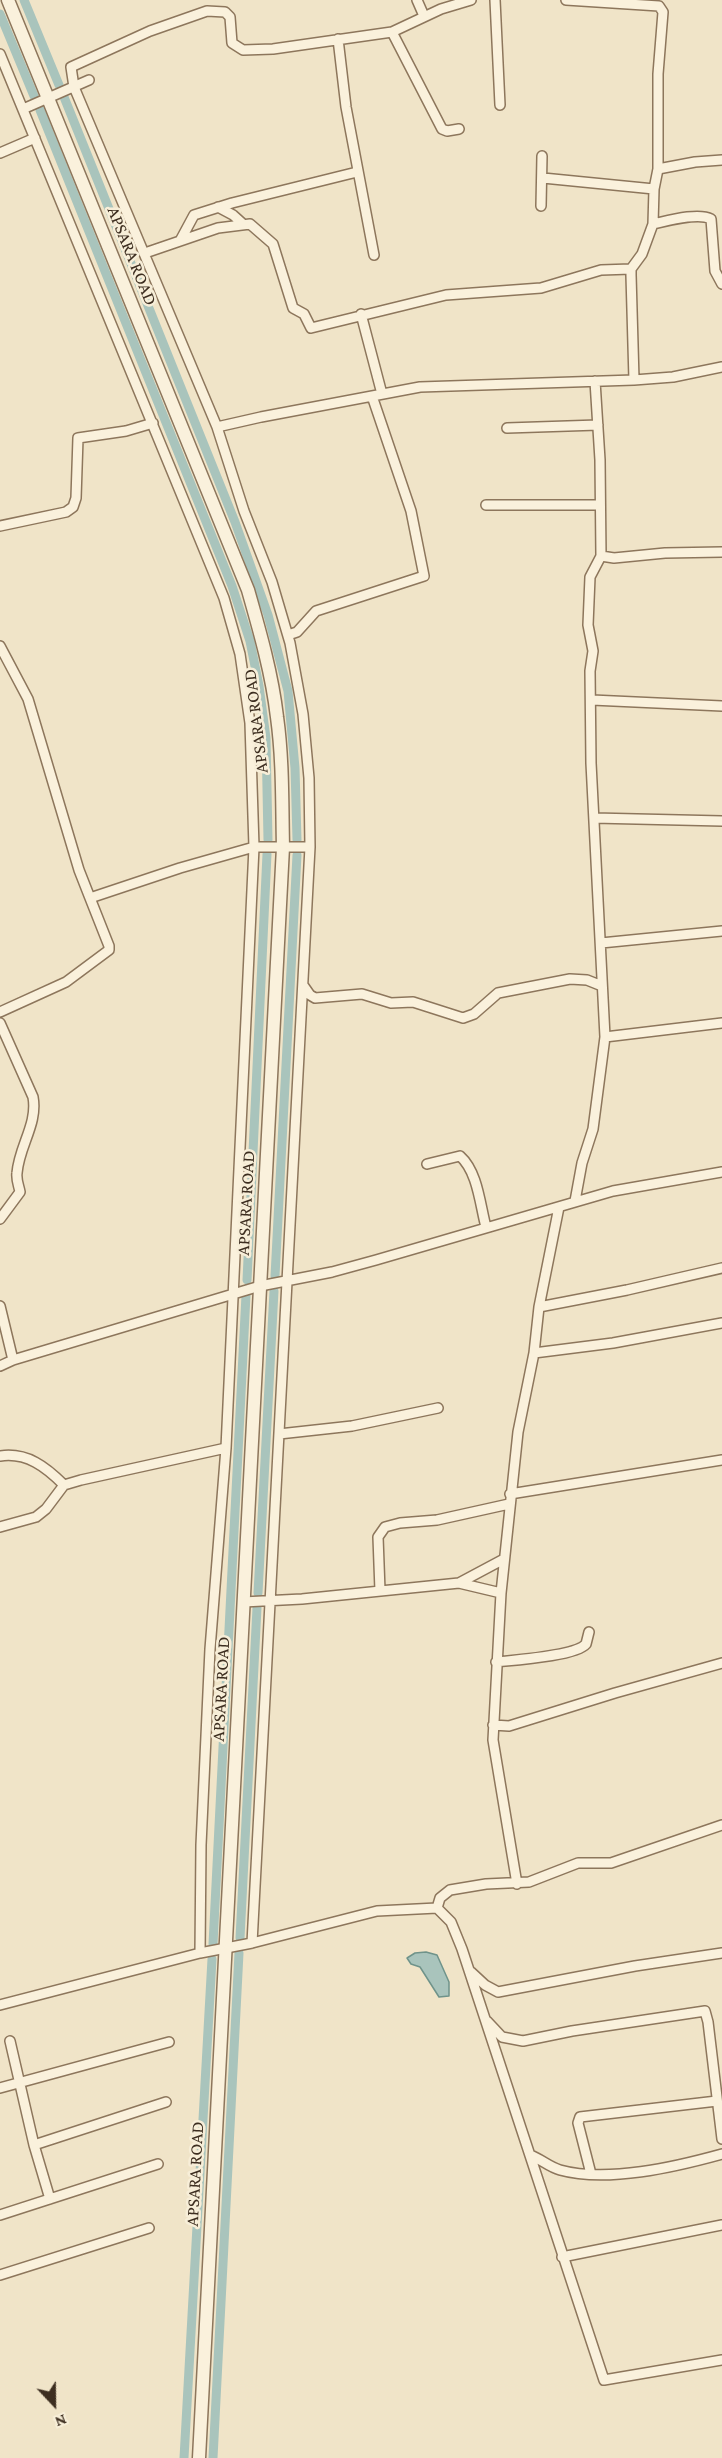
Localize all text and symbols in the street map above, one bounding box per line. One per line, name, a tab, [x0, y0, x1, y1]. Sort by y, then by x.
street label: APSARA ROAD	[102, 203, 162, 309]
street label: APSARA ROAD	[239, 668, 273, 774]
street label: APSARA ROAD	[232, 1150, 260, 1256]
street label: APSARA ROAD	[207, 1636, 235, 1742]
street label: APSARA ROAD	[181, 2121, 209, 2227]
north arrow	[24, 2374, 84, 2434]
text: N	[53, 2411, 69, 2431]

